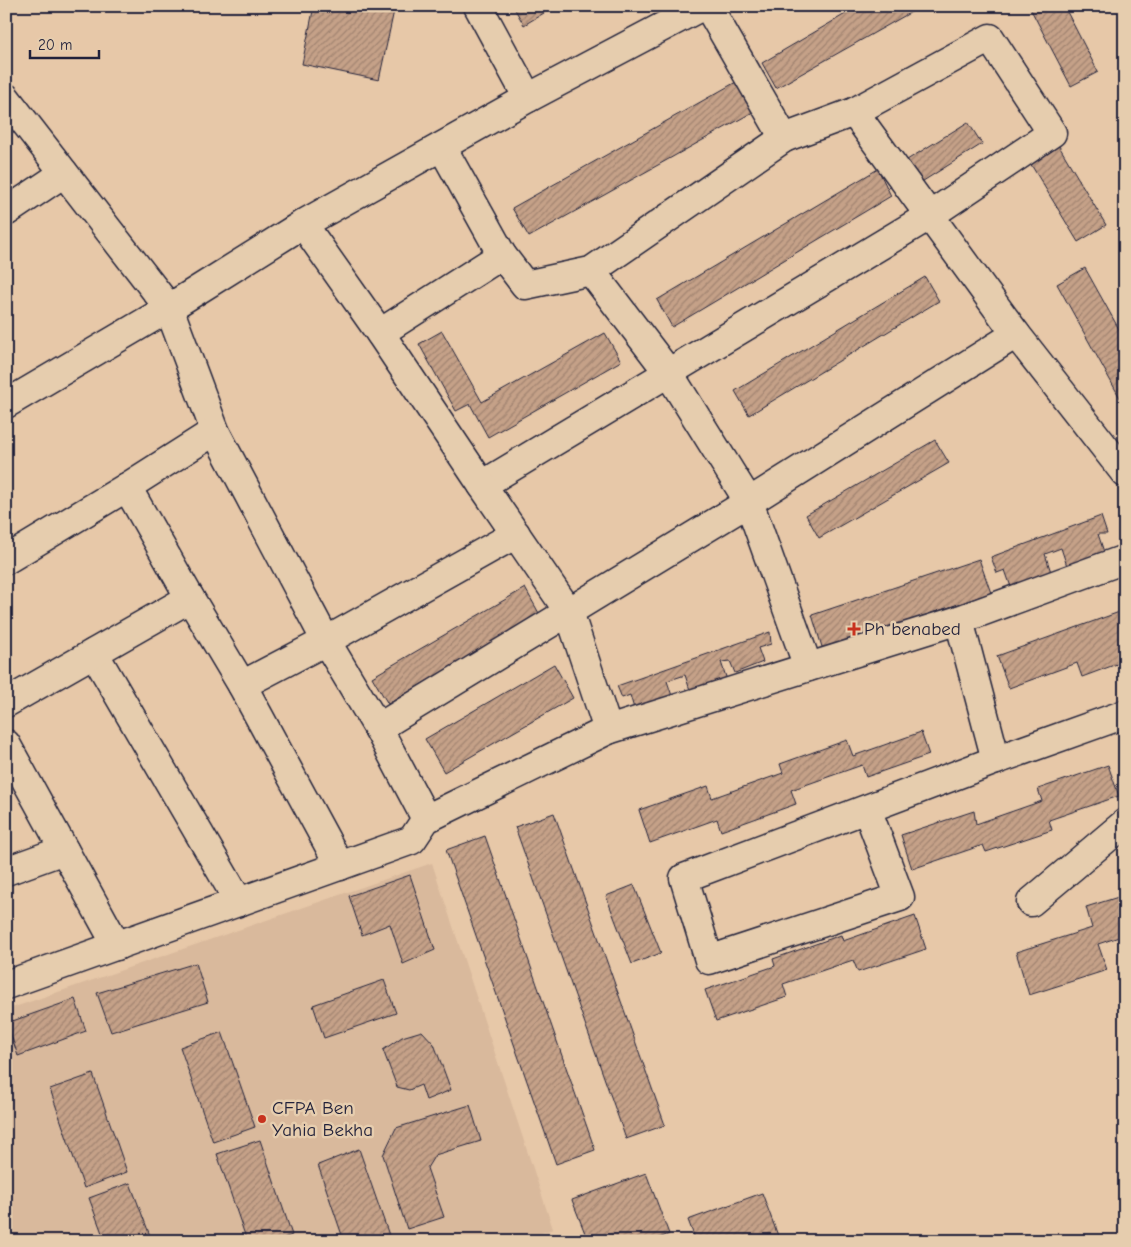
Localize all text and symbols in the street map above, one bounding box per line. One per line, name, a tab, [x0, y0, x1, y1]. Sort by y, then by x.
scale bar	[30, 28, 99, 60]
text: 20 m	[38, 36, 72, 54]
place label: Ph benabed	[864, 618, 961, 640]
marker: Ph benabed	[848, 623, 860, 635]
place label: CFPA Ben Yahia Bekha	[272, 1097, 373, 1141]
marker: CFPA Ben Yahia Bekha	[256, 1113, 268, 1125]

